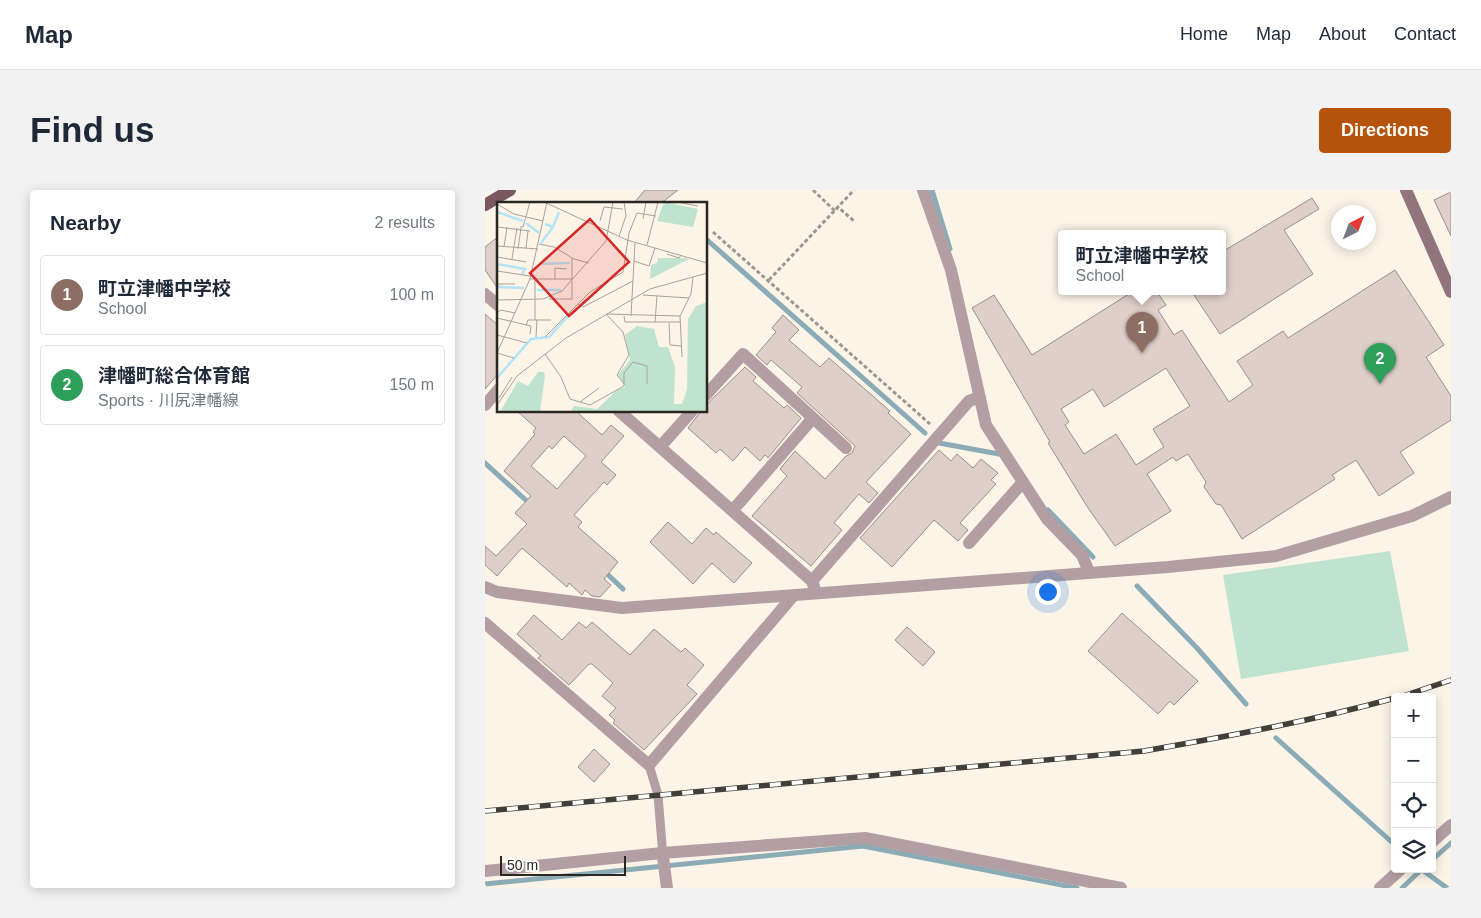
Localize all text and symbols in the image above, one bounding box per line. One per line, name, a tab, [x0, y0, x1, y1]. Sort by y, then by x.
text: Map	[25, 21, 73, 48]
text: Home	[1180, 24, 1228, 44]
text: Map	[1256, 24, 1291, 44]
text: About	[1319, 24, 1366, 44]
text: Contact	[1394, 24, 1456, 44]
button: Directions	[1319, 108, 1451, 153]
text: Find us	[30, 110, 154, 149]
inset map	[497, 202, 707, 412]
north arrow	[1331, 205, 1376, 250]
text: Nearby	[50, 211, 121, 234]
text: 2 results	[375, 214, 435, 231]
popup	[1058, 230, 1226, 295]
text: 町立津幡中学校	[1075, 245, 1209, 266]
text: School	[1075, 267, 1124, 284]
text: 町立津幡中学校	[98, 278, 231, 299]
text: 1	[63, 286, 71, 303]
text: 100 m	[390, 286, 434, 303]
text: School	[98, 300, 147, 317]
pin: 1	[1126, 312, 1158, 353]
pin: 2	[1364, 343, 1396, 384]
text: 津幡町総合体育館	[98, 365, 250, 386]
text: 2	[63, 376, 71, 393]
text: 150 m	[390, 376, 434, 393]
text: Sports · 川尻津幡線	[98, 392, 238, 409]
your location	[1035, 579, 1061, 605]
map controls	[1391, 693, 1436, 873]
button: +	[1391, 693, 1436, 738]
button: −	[1391, 738, 1436, 783]
button: locate	[1391, 783, 1436, 828]
button: layers	[1391, 828, 1436, 873]
scale bar	[500, 853, 626, 876]
text: 50 m	[507, 857, 538, 873]

